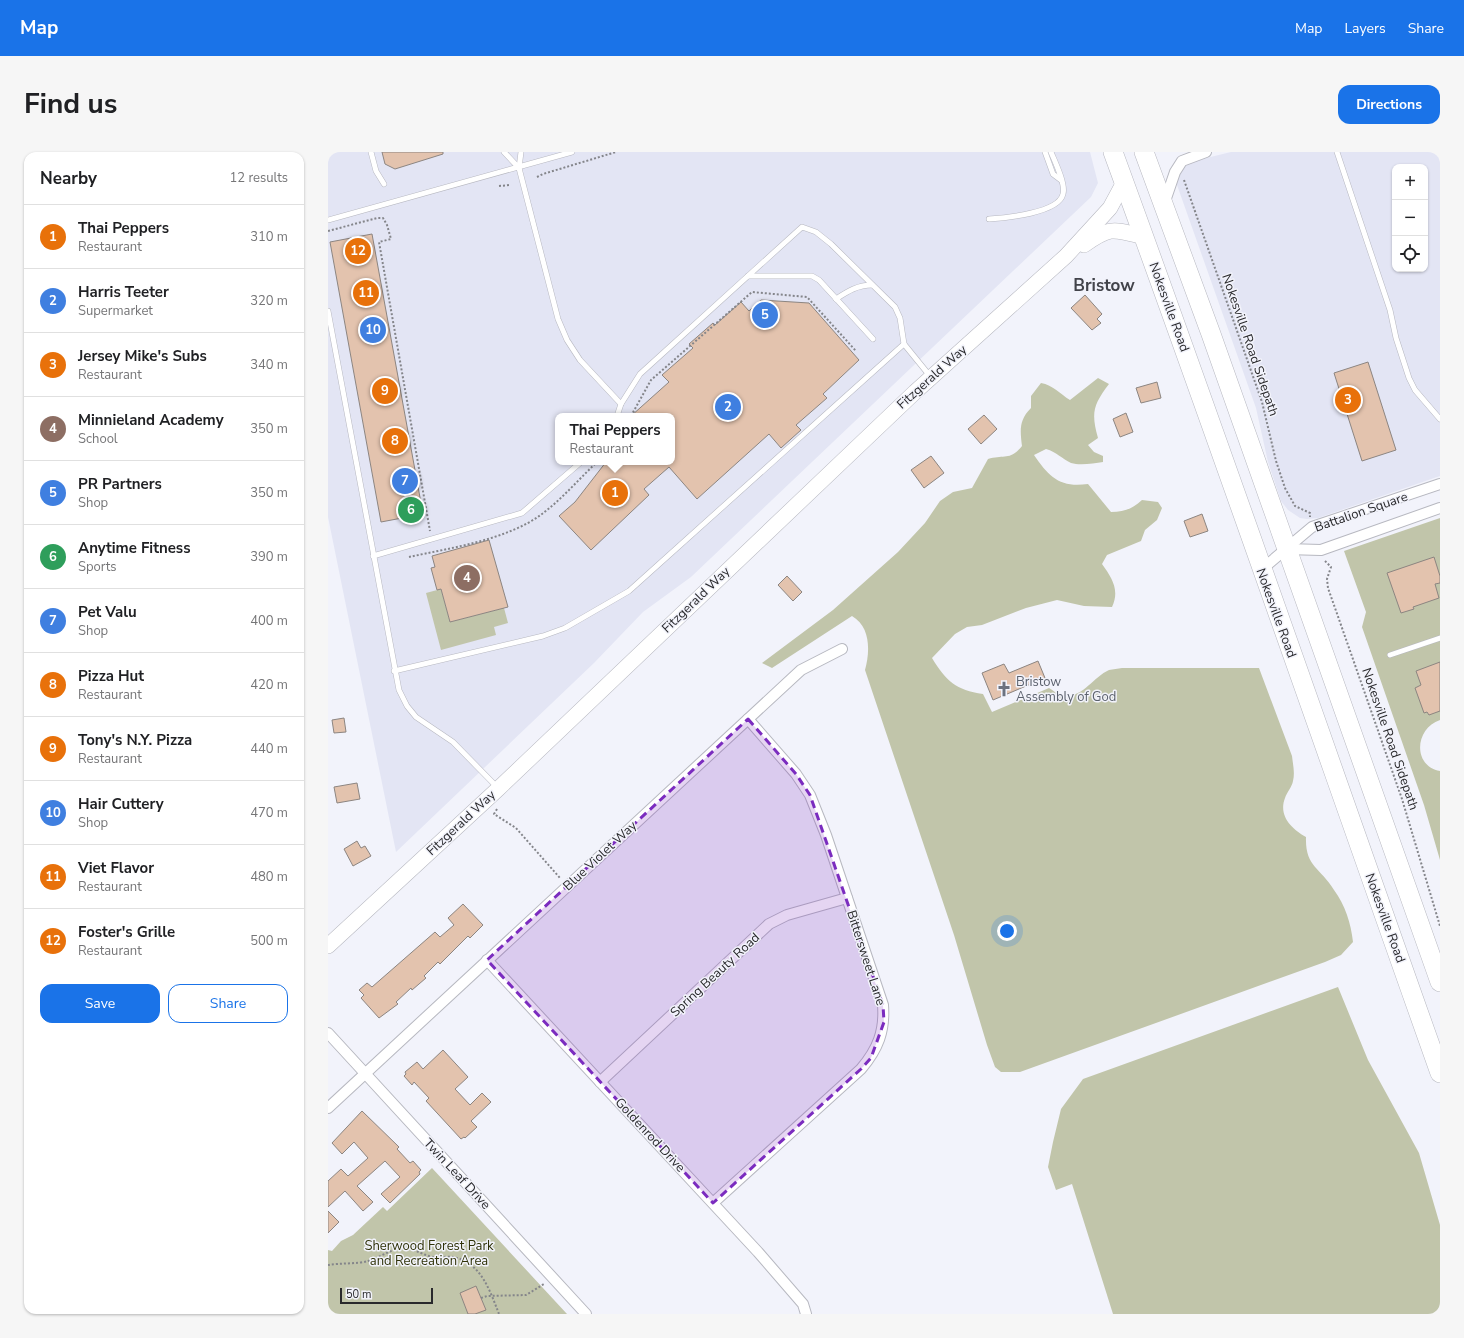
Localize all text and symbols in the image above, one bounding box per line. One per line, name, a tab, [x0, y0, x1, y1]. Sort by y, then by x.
text: Map	[20, 15, 58, 41]
text: Map	[1295, 19, 1322, 38]
text: Layers	[1344, 19, 1386, 38]
text: Share	[1408, 19, 1444, 38]
text: Find us	[24, 85, 118, 123]
button: Directions	[1338, 85, 1440, 124]
map controls	[1392, 164, 1428, 272]
button: +	[1392, 164, 1428, 200]
text: Nearby	[40, 167, 97, 190]
text: 12 results	[229, 169, 288, 187]
button: −	[1392, 200, 1428, 236]
text: Thai Peppers	[78, 218, 169, 238]
text: 1	[49, 228, 57, 246]
text: 310 m	[250, 228, 288, 246]
pin: 12	[345, 236, 371, 266]
button: locate	[1392, 236, 1428, 272]
text: Restaurant	[78, 238, 142, 256]
street label: Nokesville Road	[1144, 260, 1194, 354]
street label: Nokesville Road Sidepath	[1217, 271, 1283, 419]
district label: Bristow	[1073, 274, 1135, 297]
pin: 11	[353, 278, 379, 308]
text: Harris Teeter	[78, 282, 169, 302]
text: 2	[49, 292, 57, 310]
text: 320 m	[250, 292, 288, 310]
pin: 5	[752, 300, 778, 330]
text: Supermarket	[78, 302, 153, 320]
pin: 10	[360, 315, 386, 345]
street label: Fitzgerald Way	[893, 341, 971, 413]
text: Jersey Mike's Subs	[78, 346, 207, 366]
text: 3	[49, 356, 57, 374]
text: 340 m	[250, 356, 288, 374]
text: Restaurant	[78, 366, 142, 384]
pin: 9	[372, 376, 398, 406]
pin: 3	[1335, 385, 1361, 415]
pin: 2	[715, 392, 741, 422]
text: Minnieland Academy	[78, 410, 224, 430]
popup	[555, 413, 675, 465]
text: 4	[49, 420, 57, 438]
text: 350 m	[250, 420, 288, 438]
text: Thai Peppers	[570, 420, 660, 440]
pin: 8	[382, 426, 408, 456]
text: School	[78, 430, 118, 448]
text: Restaurant	[570, 440, 633, 458]
pin: 7	[392, 466, 418, 496]
text: PR Partners	[78, 474, 162, 494]
pin: 1	[602, 478, 628, 508]
text: 5	[49, 484, 57, 502]
text: 350 m	[250, 484, 288, 502]
street label: Battalion Square	[1312, 488, 1410, 536]
text: Shop	[78, 494, 108, 512]
pin: 6	[398, 495, 424, 525]
text: Anytime Fitness	[78, 538, 190, 558]
text: 6	[49, 548, 57, 566]
text: 390 m	[250, 548, 288, 566]
text: Sports	[78, 558, 117, 576]
pin: 4	[454, 563, 480, 593]
street label: Fitzgerald Way	[658, 563, 734, 637]
street label: Nokesville Road	[1251, 566, 1301, 660]
text: Pet Valu	[78, 602, 137, 622]
text: 7	[49, 612, 57, 630]
text: 400 m	[250, 612, 288, 630]
text: Shop	[78, 622, 108, 640]
street label: Nokesville Road Sidepath	[1357, 665, 1423, 813]
text: Pizza Hut	[78, 666, 144, 686]
place label: Bristow Assembly of God	[1016, 673, 1116, 706]
text: 8	[49, 676, 57, 694]
text: 420 m	[250, 676, 288, 694]
church icon: Bristow Assembly of God	[995, 680, 1013, 698]
text: Restaurant	[78, 686, 142, 704]
text: Tony's N.Y. Pizza	[78, 730, 192, 750]
text: 9	[49, 740, 57, 758]
text: 440 m	[250, 740, 288, 758]
text: Restaurant	[78, 750, 142, 768]
street label: Fitzgerald Way	[423, 786, 500, 860]
text: Hair Cuttery	[78, 794, 164, 814]
text: 10	[45, 804, 61, 822]
text: 470 m	[250, 804, 288, 822]
text: Shop	[78, 814, 108, 832]
street label: Blue Violet Way	[559, 817, 641, 895]
text: Viet Flavor	[78, 858, 154, 878]
text: 11	[45, 868, 61, 886]
text: 480 m	[250, 868, 288, 886]
street label: Nokesville Road	[1360, 871, 1410, 965]
text: Restaurant	[78, 878, 142, 896]
street label: Bittersweet Lane	[842, 908, 890, 1008]
your location	[997, 921, 1017, 941]
text: Foster's Grille	[78, 922, 175, 942]
street label: Spring Beauty Road	[666, 929, 764, 1021]
text: 12	[45, 932, 61, 950]
text: 500 m	[250, 932, 288, 950]
text: Restaurant	[78, 942, 142, 960]
button: Save	[40, 984, 160, 1023]
button: Share	[168, 984, 288, 1023]
street label: Goldenrod Drive	[611, 1094, 689, 1176]
street label: Twin Leaf Drive	[419, 1135, 495, 1213]
park label: Sherwood Forest Park and Recreation Area	[364, 1237, 494, 1270]
scale bar	[340, 1286, 433, 1305]
text: 50 m	[346, 1287, 371, 1302]

